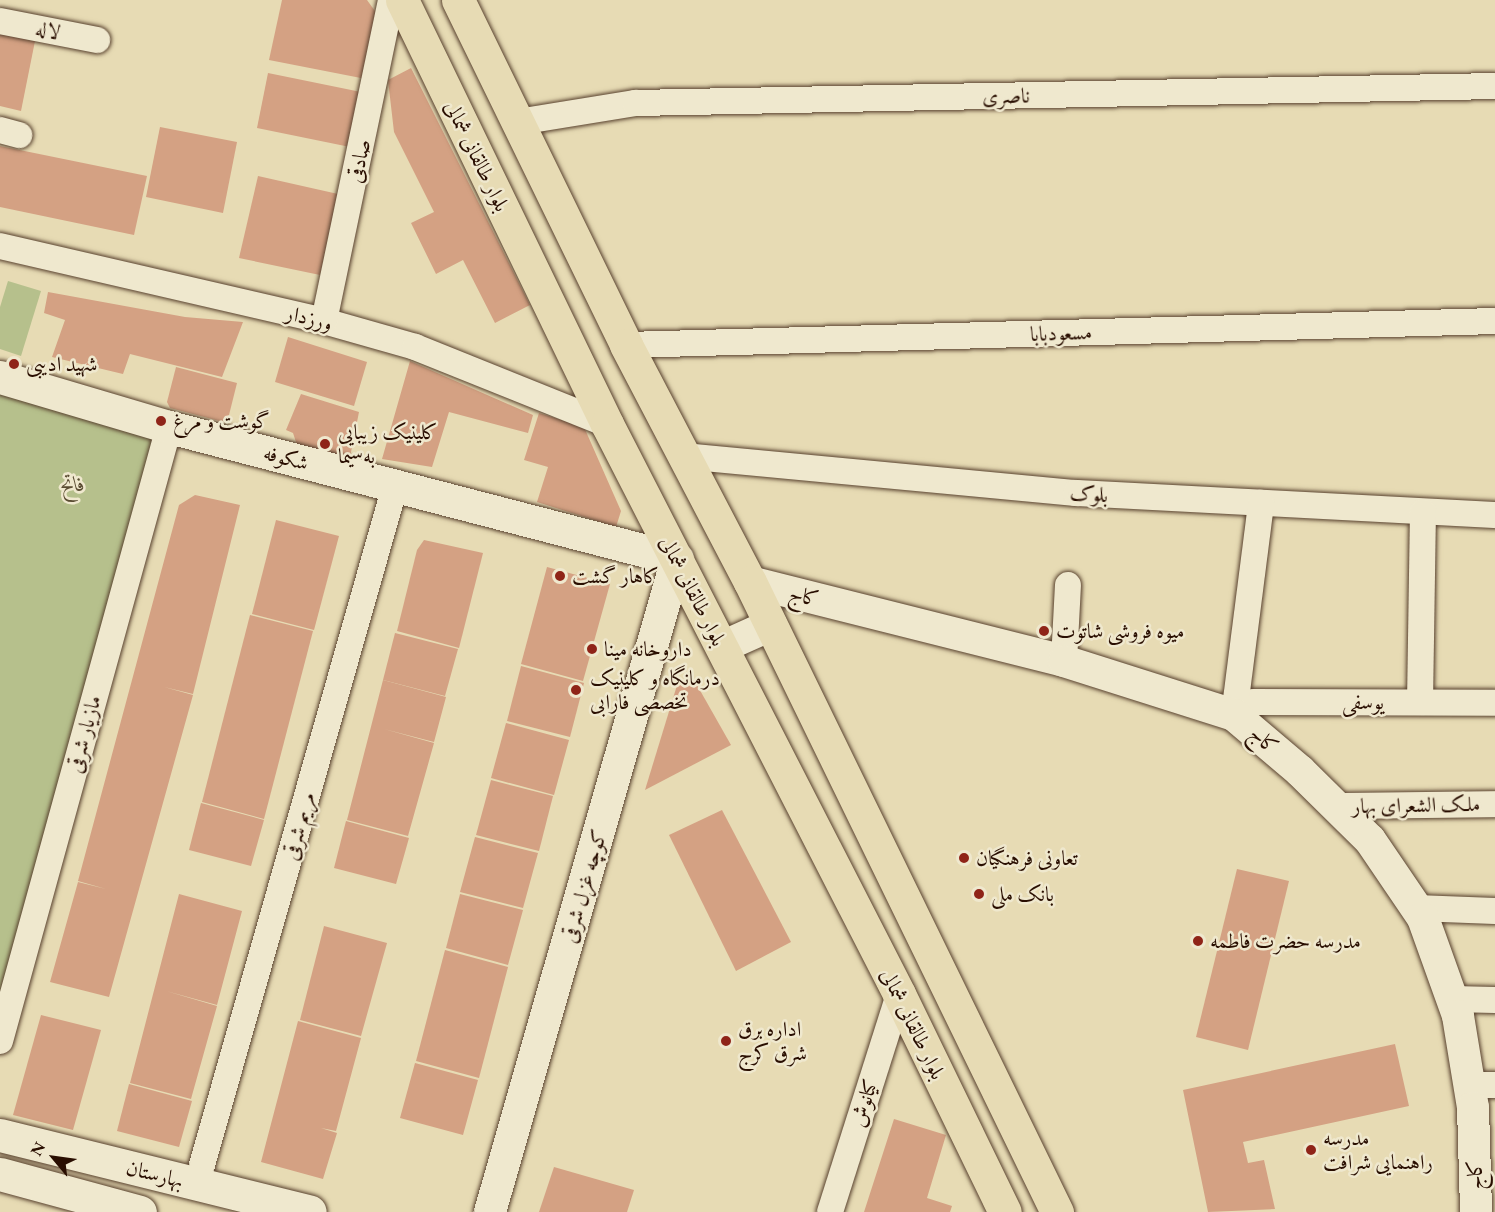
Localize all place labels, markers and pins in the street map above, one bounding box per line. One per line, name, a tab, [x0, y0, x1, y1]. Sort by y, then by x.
place label: شهید ادیبی	[26, 351, 97, 377]
marker: شهید ادیبی	[7, 357, 21, 371]
place label: گوشت و مرغ	[173, 408, 270, 434]
marker: گوشت و مرغ	[154, 414, 168, 428]
place label: کلینیک زیبایی به‌سیما	[338, 419, 438, 469]
marker: کلینیک زیبایی به‌سیما	[316, 435, 334, 453]
place label: کاهار گشت	[572, 563, 659, 589]
marker: کاهار گشت	[553, 569, 567, 583]
place label: میوه فروشی شاتوت	[1056, 618, 1184, 644]
marker: میوه فروشی شاتوت	[1037, 624, 1051, 638]
place label: داروخانه مینا	[604, 636, 692, 662]
marker: داروخانه مینا	[585, 642, 599, 656]
place label: درمانگاه و کلینیک تخصصی فارابی	[590, 665, 720, 715]
marker: درمانگاه و کلینیک تخصصی فارابی	[567, 681, 585, 699]
place label: تعاونی فرهنگیان	[976, 845, 1078, 871]
marker: تعاونی فرهنگیان	[957, 851, 971, 865]
place label: بانک ملی	[991, 881, 1054, 907]
marker: بانک ملی	[972, 887, 986, 901]
place label: مدرسه حضرت فاطمه	[1210, 928, 1361, 954]
marker: مدرسه حضرت فاطمه	[1191, 934, 1205, 948]
place label: اداره برق شرق کرج	[738, 1016, 807, 1066]
marker: اداره برق شرق کرج	[719, 1034, 733, 1048]
place label: مدرسه راهنمایی شرافت	[1323, 1125, 1433, 1175]
marker: مدرسه راهنمایی شرافت	[1304, 1143, 1318, 1157]

